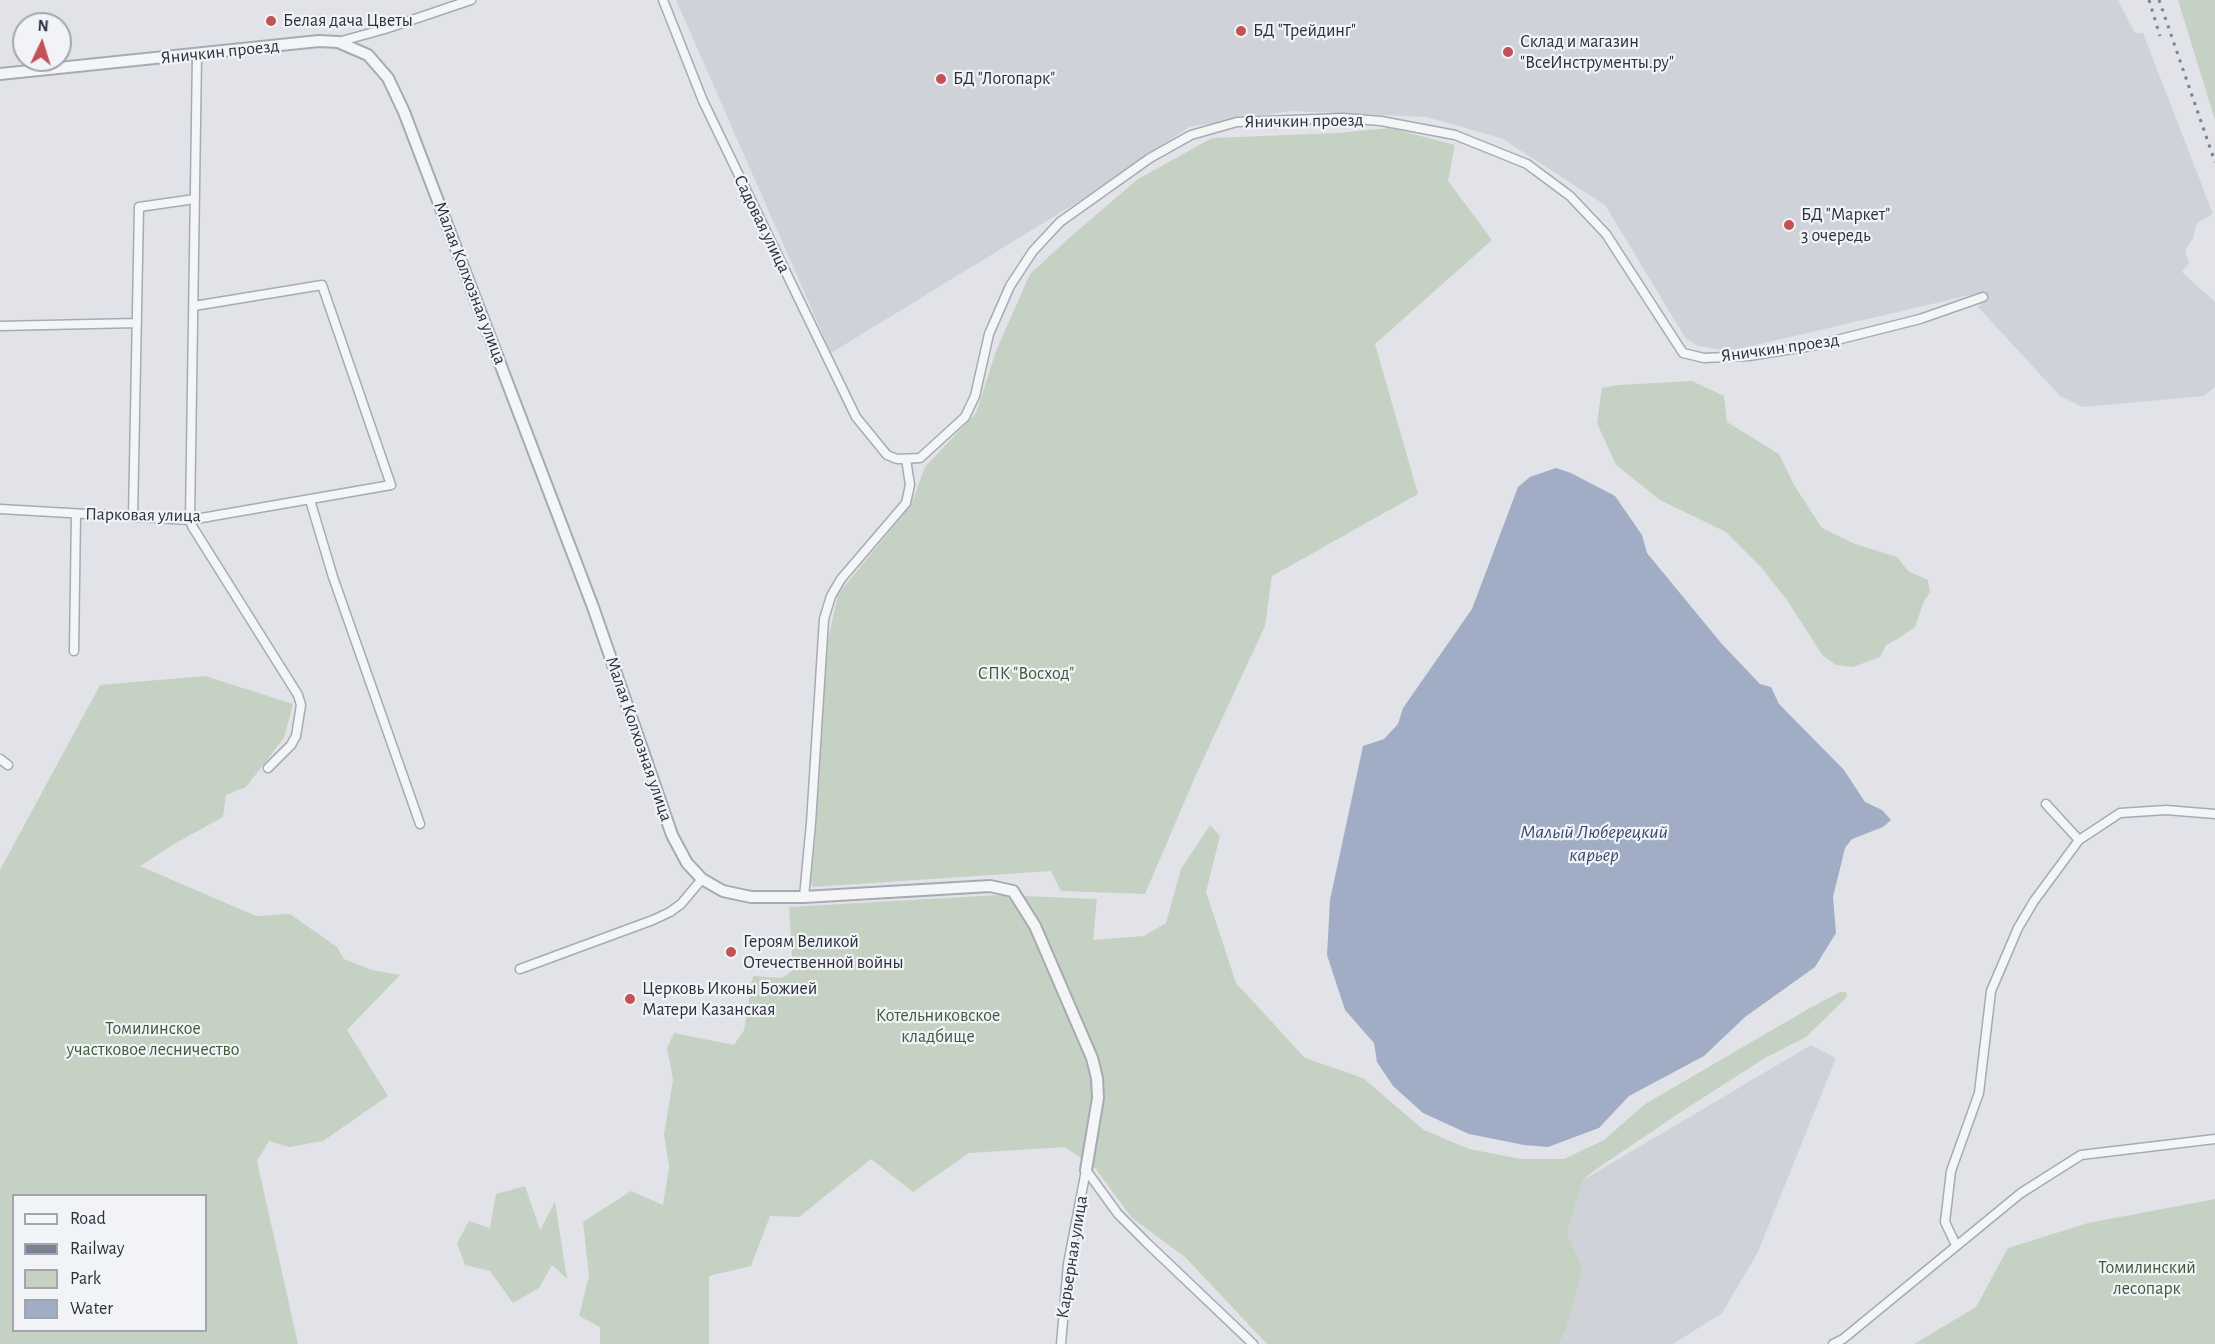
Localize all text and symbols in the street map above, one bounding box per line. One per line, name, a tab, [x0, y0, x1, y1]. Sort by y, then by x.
place label: Белая дача Цветы	[283, 10, 413, 32]
north arrow	[12, 12, 72, 72]
marker: Белая дача Цветы	[264, 14, 278, 28]
text: N	[37, 18, 49, 34]
place label: БД "Трейдинг"	[1253, 20, 1356, 42]
marker: БД "Трейдинг"	[1234, 24, 1248, 38]
place label: Склад и магазин "ВсеИнструменты.ру"	[1520, 31, 1674, 74]
street label: Яничкин проезд	[160, 35, 280, 69]
marker: Склад и магазин "ВсеИнструменты.ру"	[1501, 45, 1515, 59]
place label: БД "Логопарк"	[953, 68, 1055, 90]
marker: БД "Логопарк"	[934, 72, 948, 86]
street label: Яничкин проезд	[1244, 109, 1364, 133]
street label: Садовая улица	[729, 171, 795, 277]
street label: Малая Колхозная улица	[429, 198, 511, 368]
place label: БД "Маркет" 3 очередь	[1801, 204, 1890, 246]
marker: БД "Маркет" 3 очередь	[1782, 218, 1796, 232]
street label: Яничкин проезд	[1719, 329, 1841, 367]
street label: Парковая улица	[85, 503, 201, 527]
street label: Малая Колхозная улица	[601, 654, 677, 824]
park label: СПК "Восход"	[978, 663, 1074, 685]
water label: Малый Люберецкий карьер	[1520, 820, 1668, 867]
place label: Героям Великой Отечественной войны	[743, 931, 904, 974]
marker: Героям Великой Отечественной войны	[724, 945, 738, 959]
place label: Церковь Иконы Божией Матери Казанская	[642, 978, 817, 1020]
marker: Церковь Иконы Божией Матери Казанская	[623, 992, 637, 1006]
park label: Котельниковское кладбище	[876, 1005, 1000, 1048]
park label: Томилинское участковое лесничество	[67, 1018, 239, 1060]
legend	[12, 1194, 207, 1332]
street label: Карьерная улица	[1052, 1194, 1092, 1320]
text: Road	[70, 1210, 106, 1228]
text: Railway	[70, 1240, 124, 1258]
park label: Томилинский лесопарк	[2098, 1257, 2196, 1300]
text: Park	[70, 1270, 101, 1288]
text: Water	[70, 1300, 113, 1318]

